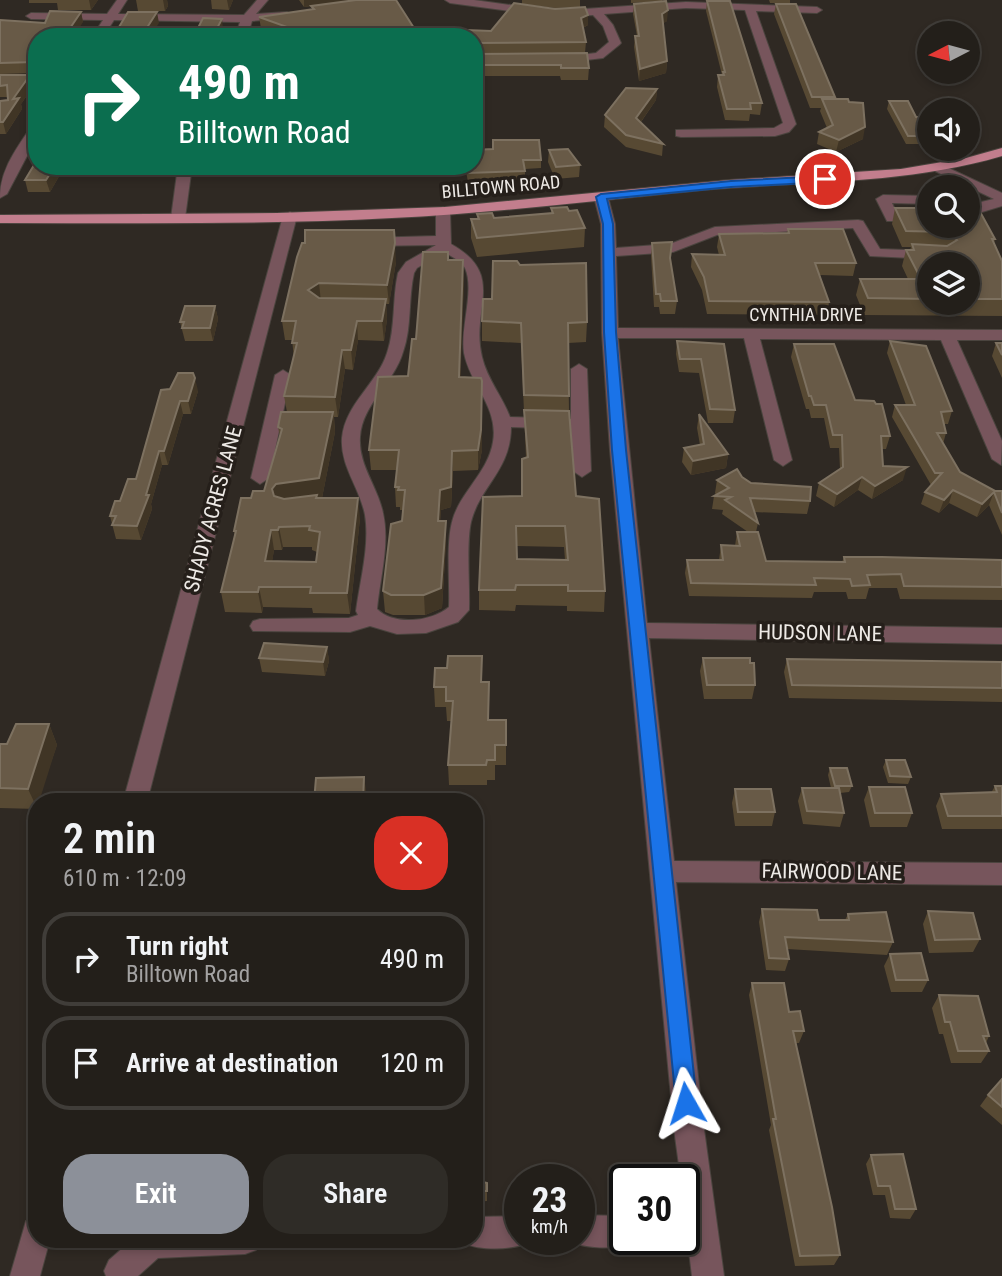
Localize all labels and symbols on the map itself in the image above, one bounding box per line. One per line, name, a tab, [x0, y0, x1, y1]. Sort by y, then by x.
north arrow	[917, 21, 980, 84]
pin	[795, 149, 855, 209]
street label: BILLTOWN ROAD	[441, 171, 561, 202]
street label: CYNTHIA DRIVE	[749, 304, 863, 325]
street label: SHADY ACRES LANE	[179, 424, 247, 594]
street label: HUDSON LANE	[758, 620, 882, 646]
street label: FAIRWOOD LANE	[761, 859, 903, 885]
position arrow	[649, 1066, 723, 1140]
speed limit sign: 30	[609, 1164, 700, 1255]

